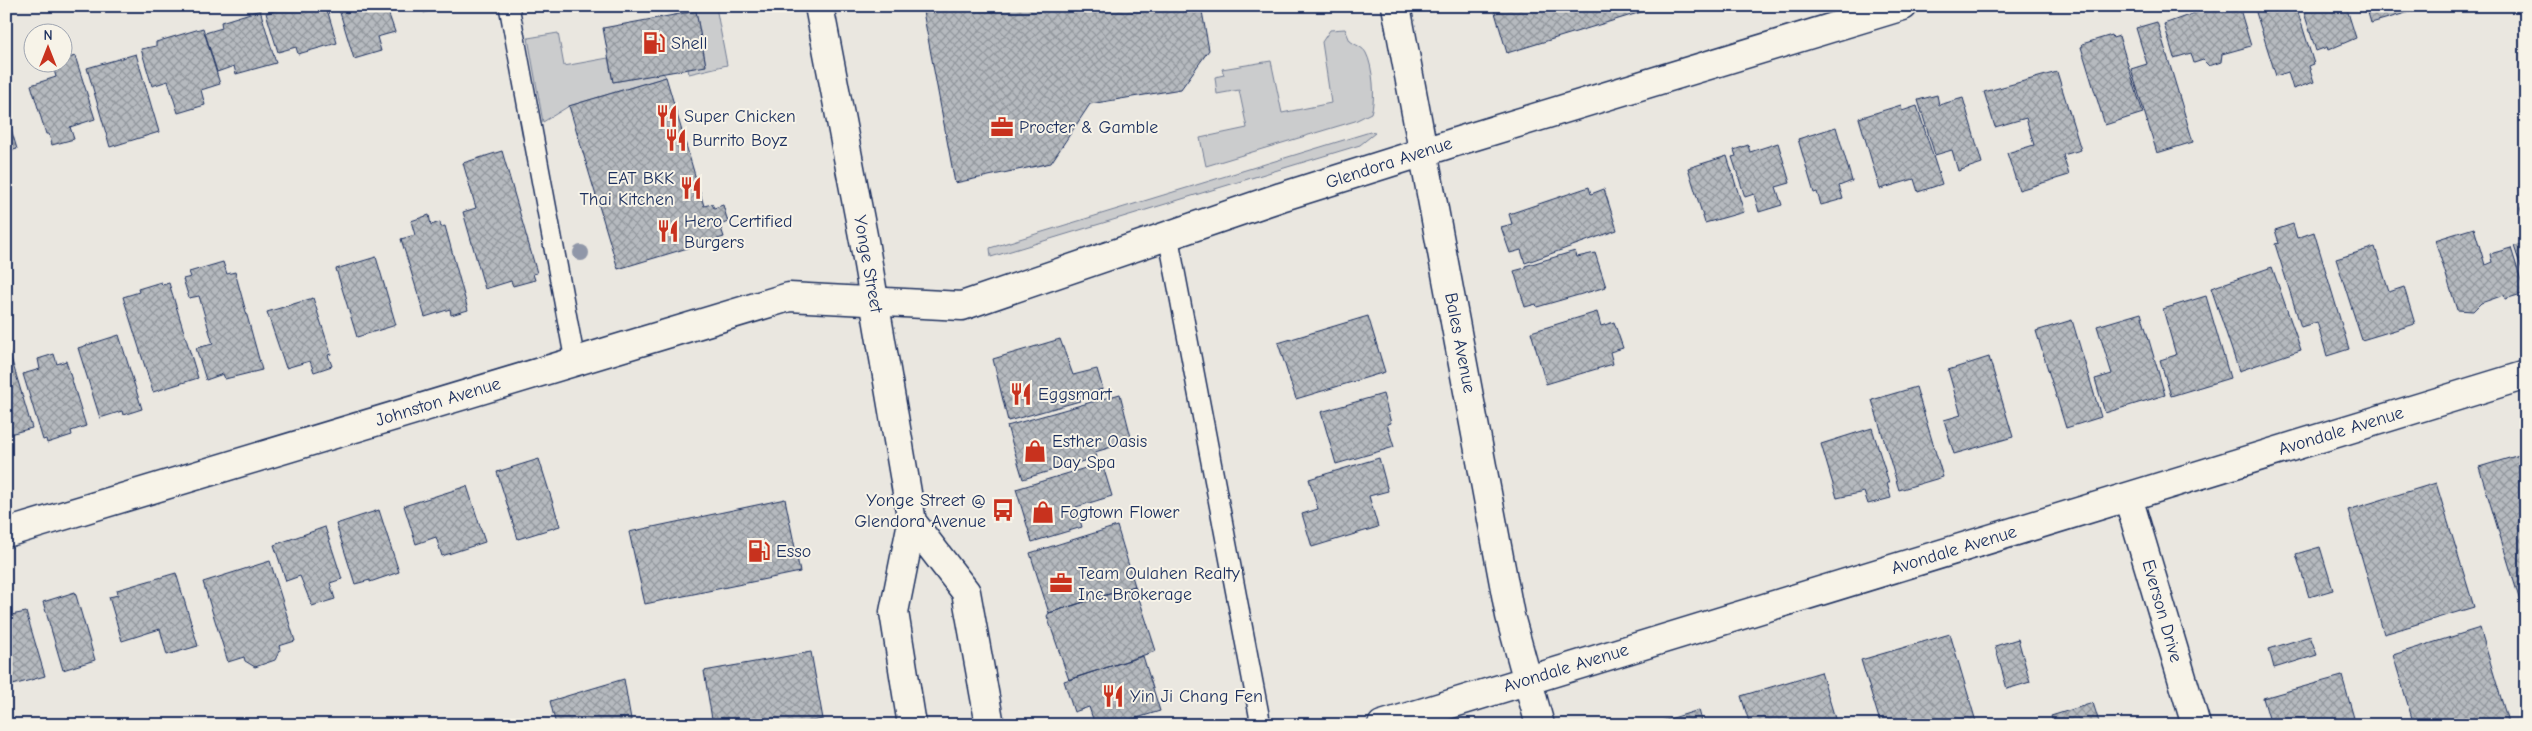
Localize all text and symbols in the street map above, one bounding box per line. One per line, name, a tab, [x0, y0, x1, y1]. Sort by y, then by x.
north arrow	[22, 22, 72, 72]
text: N	[43, 27, 53, 44]
fuel station icon: Shell	[641, 30, 667, 56]
place label: Shell	[671, 33, 708, 54]
restaurant icon: Super Chicken	[654, 103, 680, 129]
place label: Super Chicken	[684, 106, 796, 127]
office icon: Procter & Gamble	[989, 114, 1015, 140]
place label: Procter & Gamble	[1019, 117, 1158, 138]
restaurant icon: Burrito Boyz	[663, 127, 689, 153]
place label: Burrito Boyz	[692, 130, 788, 151]
street label: Glendora Avenue	[1323, 133, 1455, 193]
place label: EAT BKK Thai Kitchen	[579, 168, 674, 210]
restaurant icon: EAT BKK Thai Kitchen	[678, 175, 704, 201]
place label: Hero Certified Burgers	[684, 211, 793, 253]
street label: Yonge Street	[849, 214, 887, 315]
restaurant icon: Hero Certified Burgers	[655, 218, 681, 244]
street label: Bales Avenue	[1440, 291, 1480, 395]
street label: Johnston Avenue	[373, 373, 503, 431]
restaurant icon: Eggsmart	[1008, 381, 1034, 407]
place label: Eggsmart	[1038, 384, 1113, 405]
street label: Avondale Avenue	[2276, 402, 2406, 460]
place label: Esther Oasis Day Spa	[1052, 431, 1147, 473]
shop icon: Esther Oasis Day Spa	[1022, 438, 1048, 464]
place label: Yonge Street @ Glendora Avenue	[854, 490, 986, 532]
bus stop icon: Yonge Street @ Glendora Avenue	[990, 497, 1016, 523]
shop icon: Fogtown Flower	[1030, 499, 1056, 525]
place label: Fogtown Flower	[1060, 502, 1180, 523]
street label: Avondale Avenue	[1889, 521, 2019, 579]
fuel station icon: Esso	[746, 538, 772, 564]
place label: Esso	[776, 541, 811, 562]
street label: Everson Drive	[2137, 557, 2187, 665]
place label: Team Oulahen Realty Inc. Brokerage	[1078, 563, 1241, 605]
office icon: Team Oulahen Realty Inc. Brokerage	[1048, 570, 1074, 596]
street label: Avondale Avenue	[1501, 639, 1631, 697]
restaurant icon: Yin Ji Chang Fen	[1100, 683, 1126, 709]
place label: Yin Ji Chang Fen	[1130, 686, 1263, 707]

